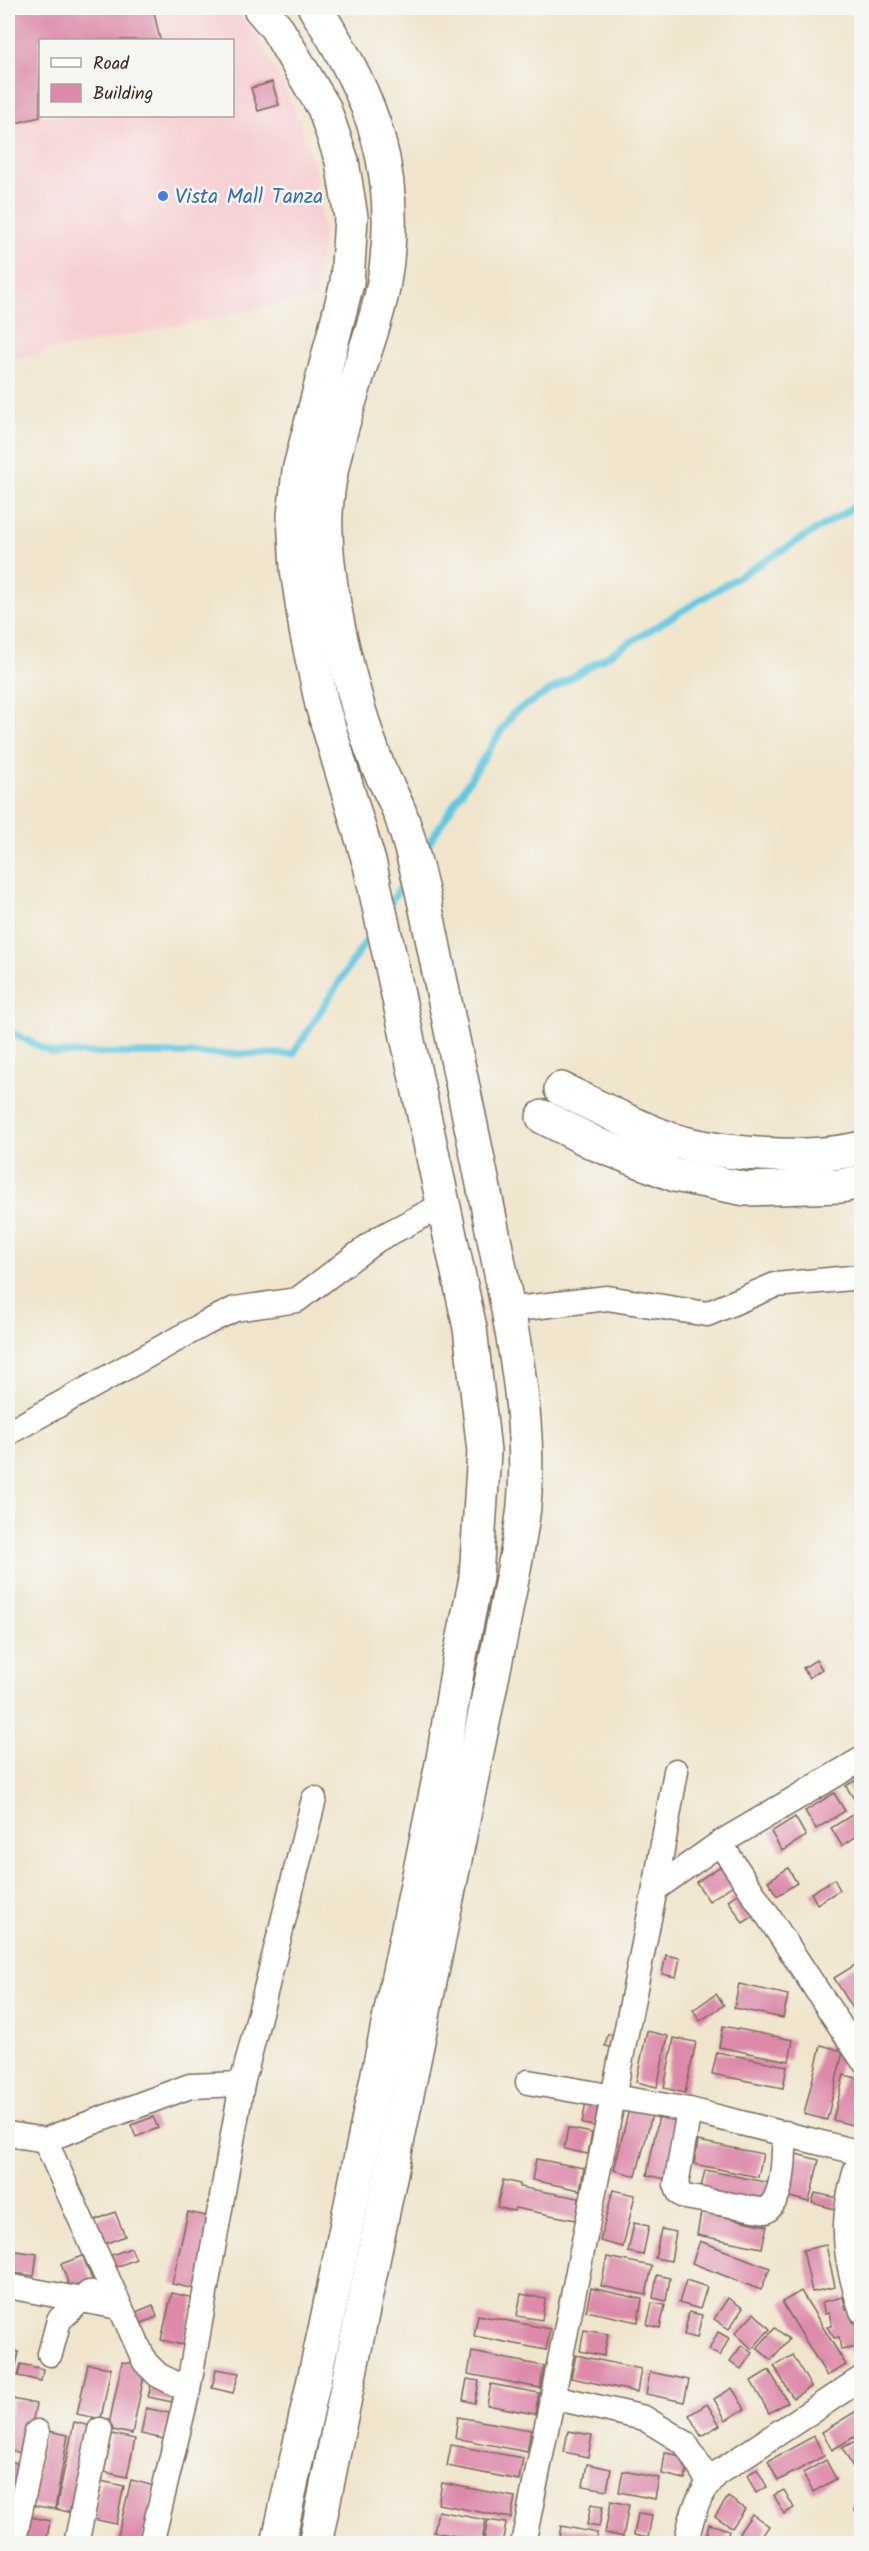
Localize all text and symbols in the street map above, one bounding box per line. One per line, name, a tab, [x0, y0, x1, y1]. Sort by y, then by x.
legend	[39, 39, 234, 117]
text: Road	[93, 50, 130, 79]
text: Building	[93, 80, 153, 109]
place label: Vista Mall Tanza	[175, 181, 323, 214]
marker: Vista Mall Tanza	[156, 189, 170, 203]

